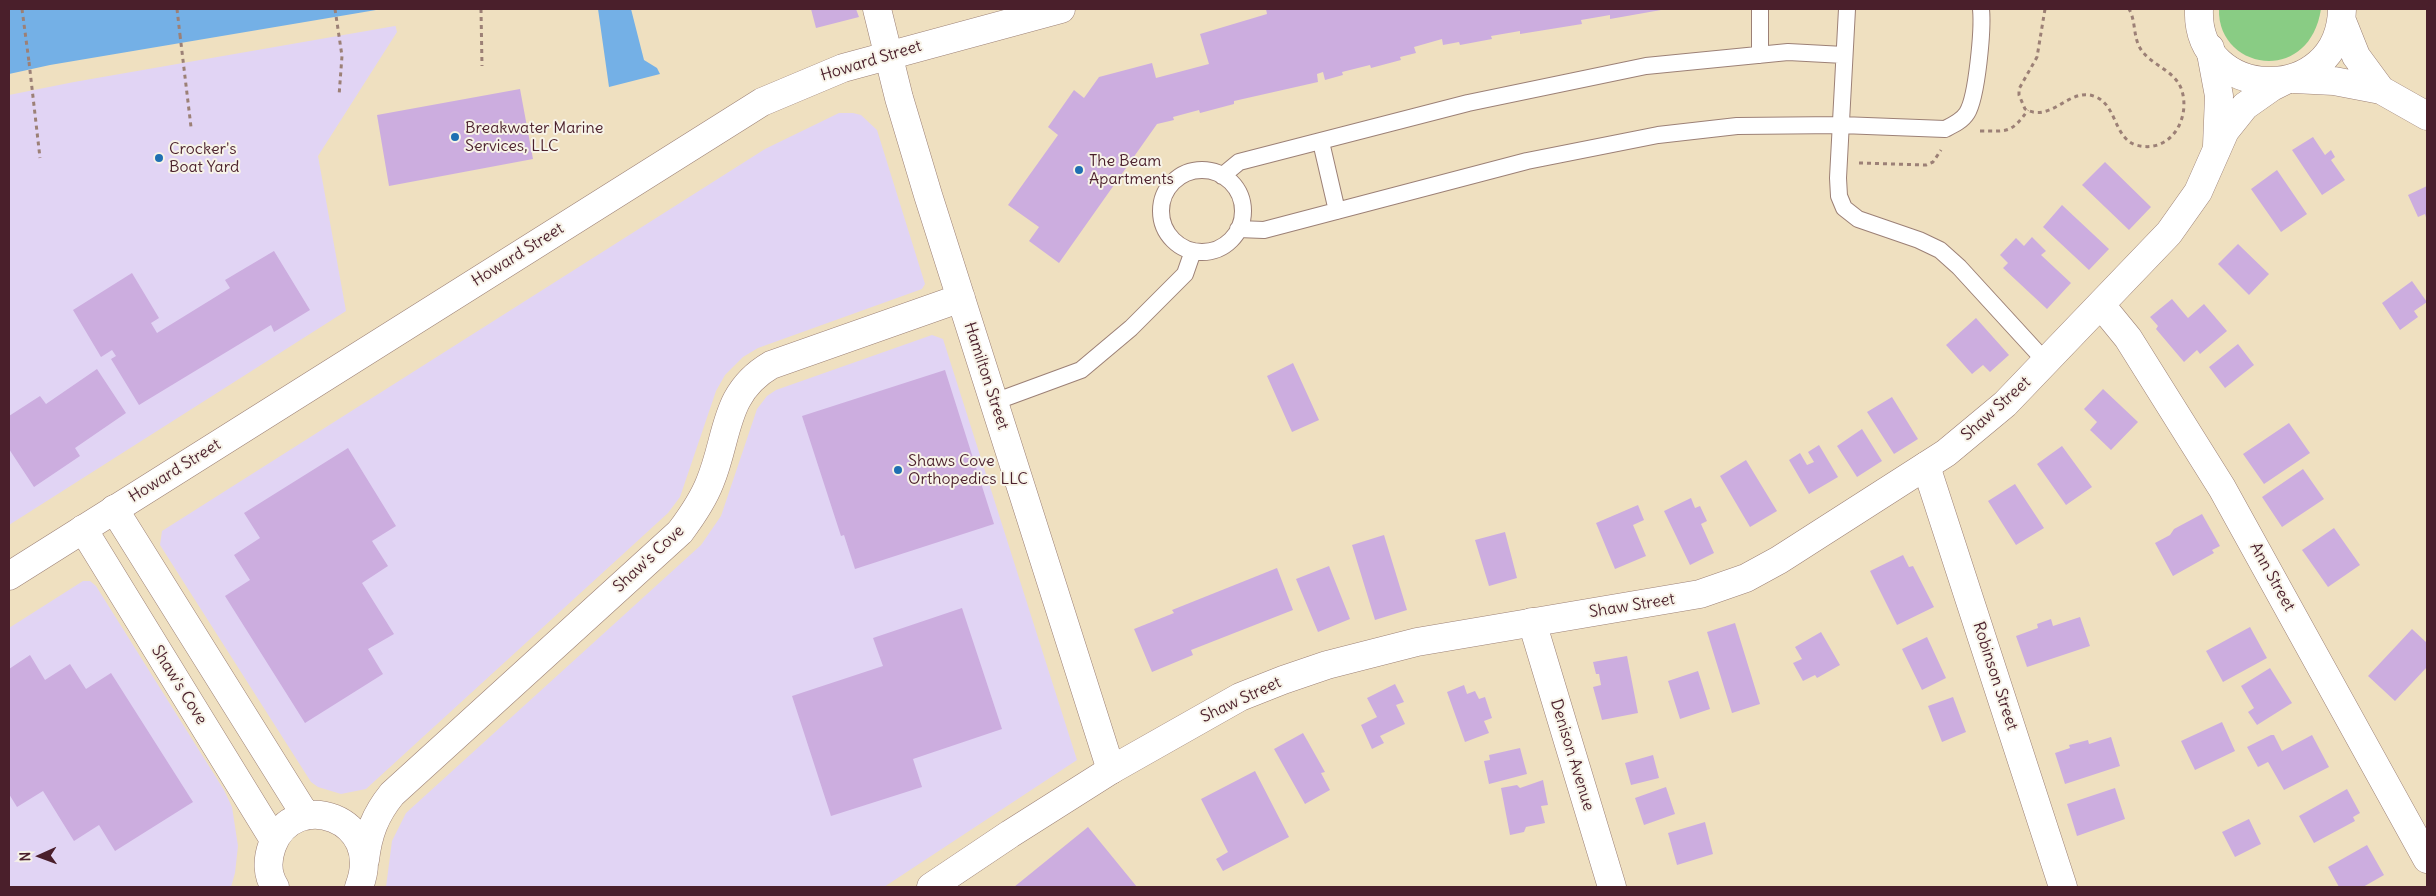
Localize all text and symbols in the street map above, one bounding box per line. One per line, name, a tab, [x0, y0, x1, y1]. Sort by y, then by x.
street label: Howard Street	[818, 37, 924, 85]
place label: Breakwater Marine Services, LLC	[465, 118, 603, 156]
marker: Breakwater Marine Services, LLC	[449, 131, 461, 143]
place label: Crocker's Boat Yard	[169, 139, 239, 177]
place label: The Beam Apartments	[1089, 151, 1174, 189]
marker: Crocker's Boat Yard	[153, 152, 165, 164]
marker: The Beam Apartments	[1073, 164, 1085, 176]
street label: Howard Street	[469, 219, 567, 291]
street label: Hamilton Street	[960, 320, 1012, 432]
street label: Shaw Street	[1957, 373, 2035, 445]
street label: Howard Street	[126, 435, 224, 507]
place label: Shaws Cove Orthopedics LLC	[908, 451, 1028, 489]
marker: Shaws Cove Orthopedics LLC	[892, 464, 904, 476]
street label: Shaw's Cove	[610, 521, 688, 597]
street label: Ann Street	[2245, 539, 2299, 615]
street label: Shaw Street	[1588, 590, 1676, 622]
street label: Robinson Street	[1968, 619, 2022, 733]
street label: Shaw's Cove	[147, 642, 211, 728]
street label: Shaw Street	[1198, 673, 1284, 727]
street label: Denison Avenue	[1546, 697, 1598, 813]
north arrow	[15, 831, 65, 881]
text: N	[16, 851, 34, 862]

